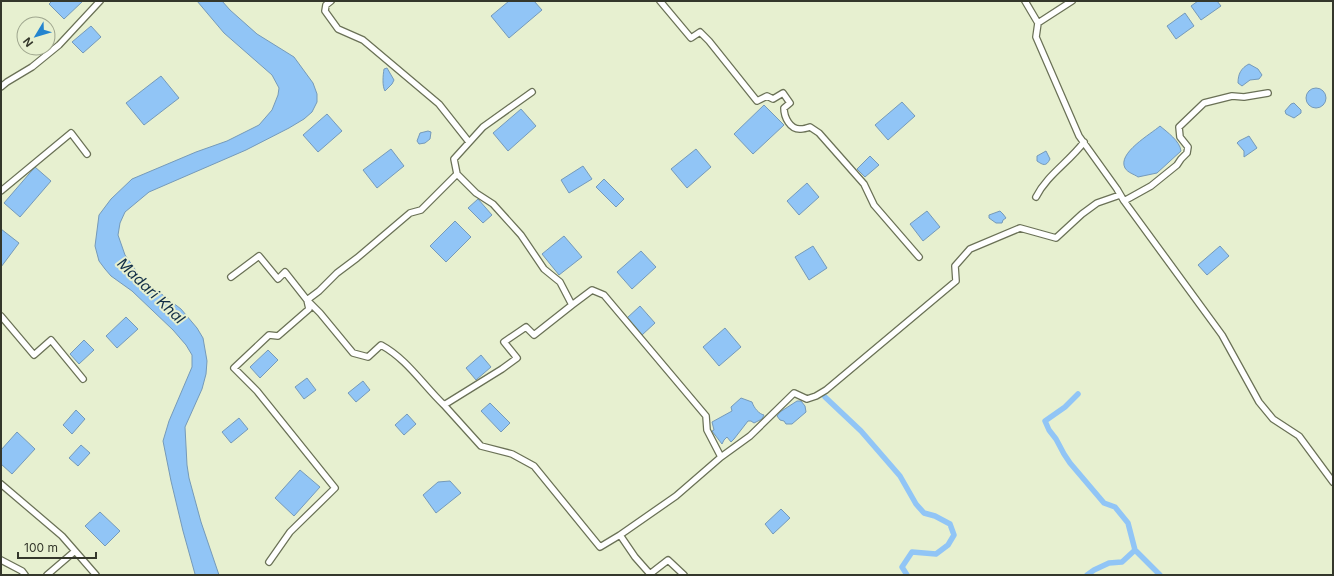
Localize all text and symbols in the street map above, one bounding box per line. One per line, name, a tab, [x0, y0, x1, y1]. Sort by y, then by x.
north arrow	[16, 16, 56, 56]
text: N	[20, 35, 36, 50]
water label: Madari Khal	[114, 254, 189, 328]
scale bar	[18, 534, 96, 560]
text: 100 m	[24, 540, 58, 555]

